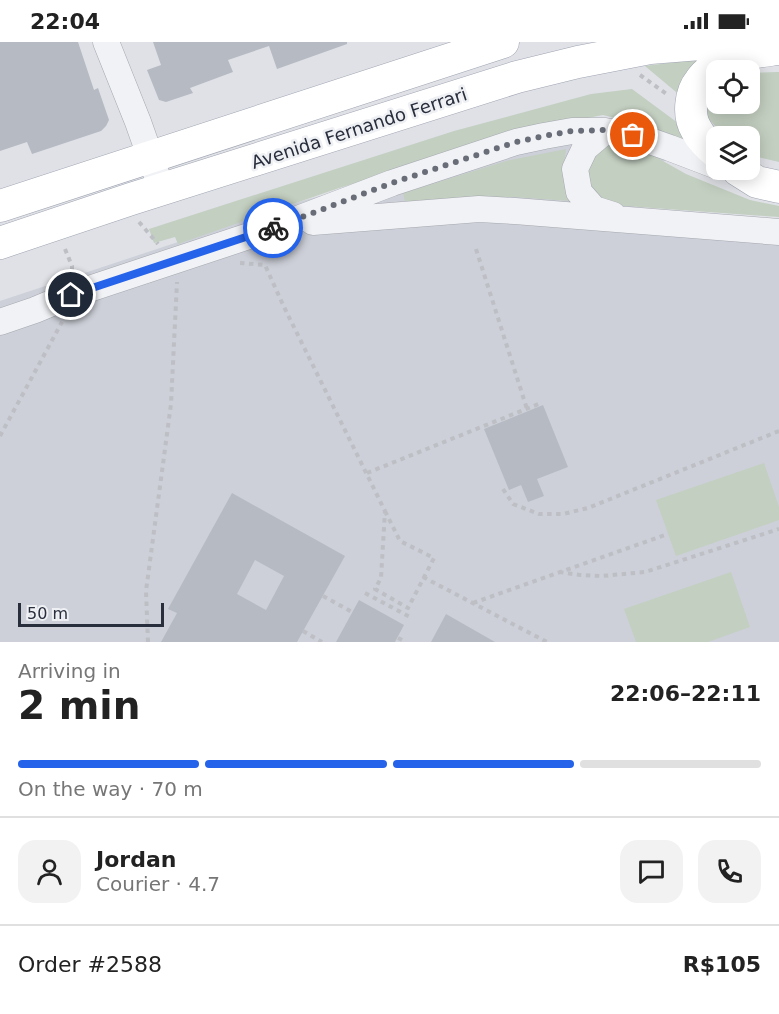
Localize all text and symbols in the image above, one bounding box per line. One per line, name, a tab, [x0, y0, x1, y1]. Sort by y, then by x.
text: 22:04	[30, 9, 100, 34]
map controls	[706, 60, 760, 180]
button: locate	[706, 60, 760, 114]
street label: Avenida Fernando Ferrari	[249, 83, 469, 173]
pin	[607, 109, 658, 160]
icon: bag	[616, 118, 649, 151]
button: layers	[706, 126, 760, 180]
courier	[243, 198, 303, 258]
icon: bike	[257, 212, 290, 245]
pin	[45, 269, 96, 320]
icon: home	[54, 278, 87, 311]
scale bar	[18, 600, 164, 628]
text: 50 m	[27, 604, 68, 623]
text: Arriving in	[18, 659, 121, 683]
text: 22:06–22:11	[610, 681, 761, 706]
text: 2 min	[18, 683, 140, 728]
text: On the way · 70 m	[18, 777, 203, 801]
button: person	[18, 840, 81, 903]
button: chat	[620, 840, 683, 903]
button: phone	[698, 840, 761, 903]
text: Jordan	[96, 847, 176, 872]
text: Courier · 4.7	[96, 872, 220, 896]
text: Order #2588	[18, 952, 162, 977]
text: R$105	[683, 952, 761, 977]

